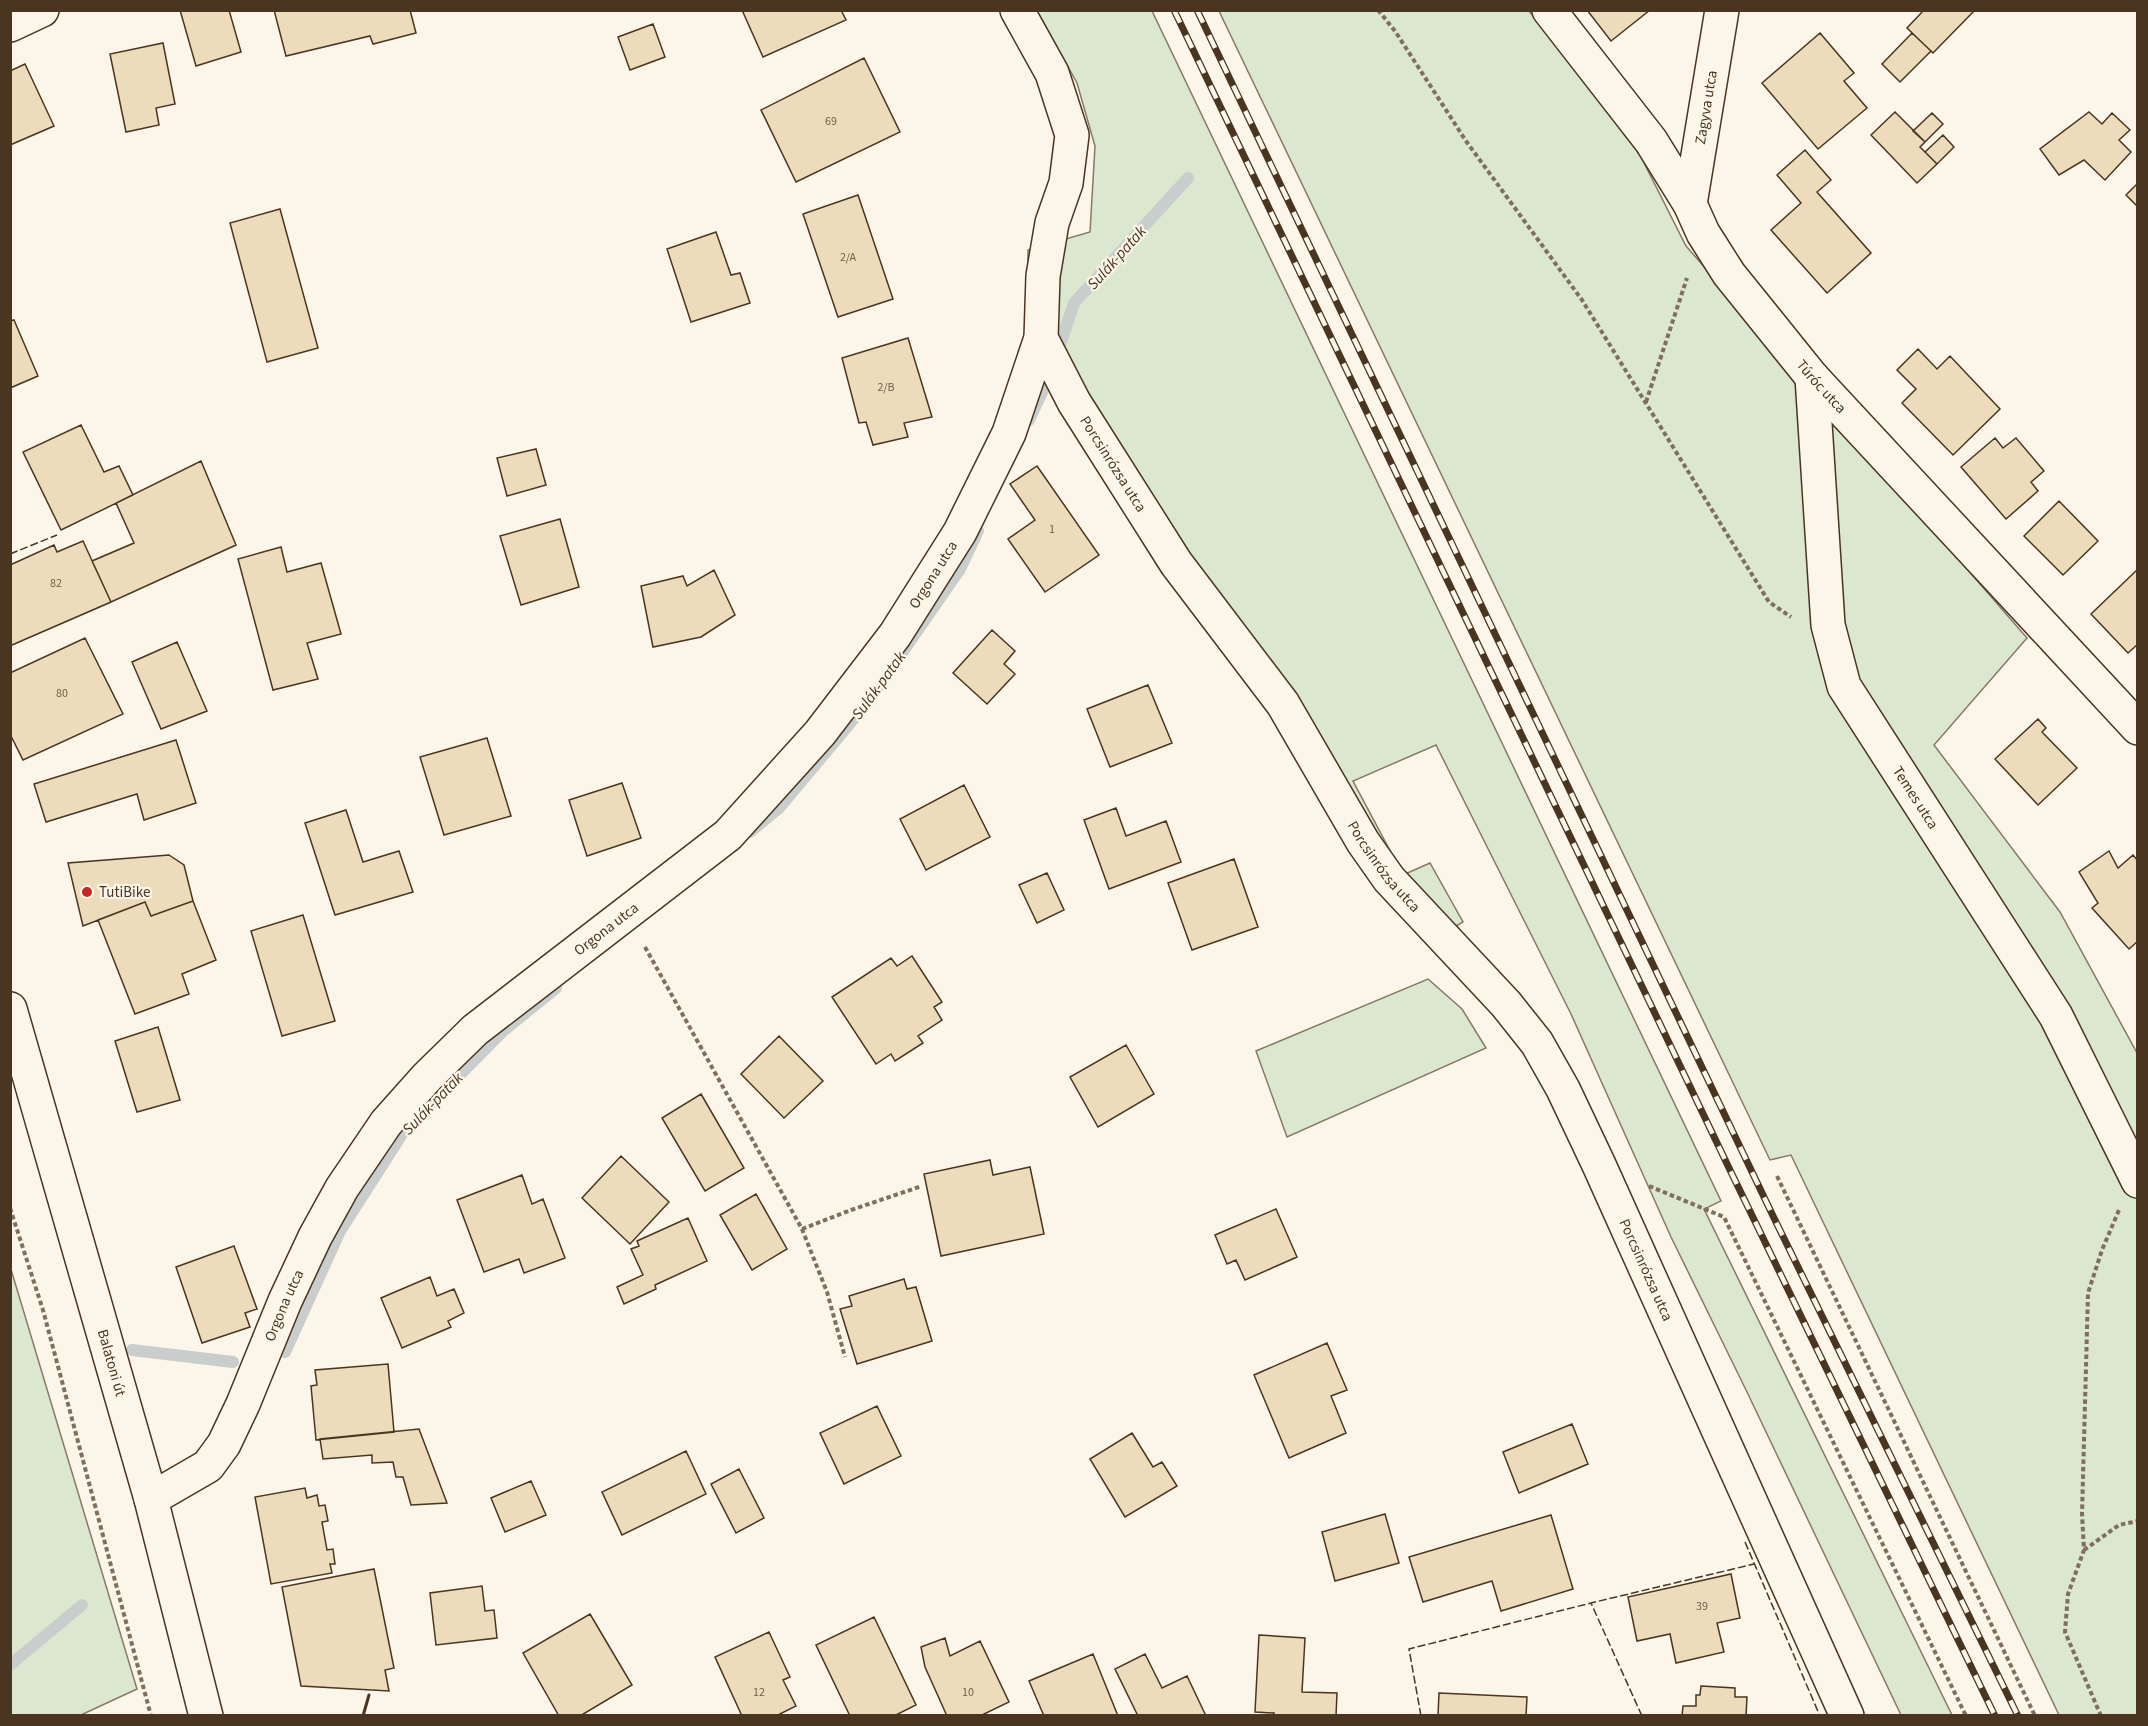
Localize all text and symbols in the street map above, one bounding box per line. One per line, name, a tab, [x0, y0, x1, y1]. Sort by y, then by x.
street label: Zagyva utca	[1690, 69, 1723, 146]
house number: 69	[825, 113, 837, 130]
water label: Sulák-patak	[1082, 221, 1152, 294]
house number: 2/A	[840, 249, 857, 266]
street label: Túróc utca	[1791, 355, 1851, 418]
house number: 2/B	[877, 379, 895, 396]
street label: Porcsinrózsa utca	[1074, 412, 1151, 516]
house number: 1	[1049, 521, 1055, 538]
street label: Orgona utca	[904, 537, 963, 613]
house number: 82	[50, 575, 62, 592]
water label: Sulák-patak	[847, 647, 911, 724]
house number: 80	[56, 685, 68, 702]
street label: Temes utca	[1887, 762, 1943, 833]
street label: Porcsinrózsa utca	[1342, 817, 1425, 917]
place label: TutiBike	[99, 882, 150, 903]
marker: TutiBike	[80, 885, 94, 899]
street label: Orgona utca	[570, 898, 643, 961]
water label: Sulák-patak	[397, 1067, 468, 1140]
street label: Porcsinrózsa utca	[1614, 1216, 1678, 1325]
street label: Orgona utca	[260, 1266, 309, 1345]
street label: Balatoni út	[92, 1327, 131, 1399]
house number: 39	[1696, 1598, 1708, 1615]
house number: 12	[753, 1684, 765, 1701]
house number: 10	[962, 1684, 974, 1701]

